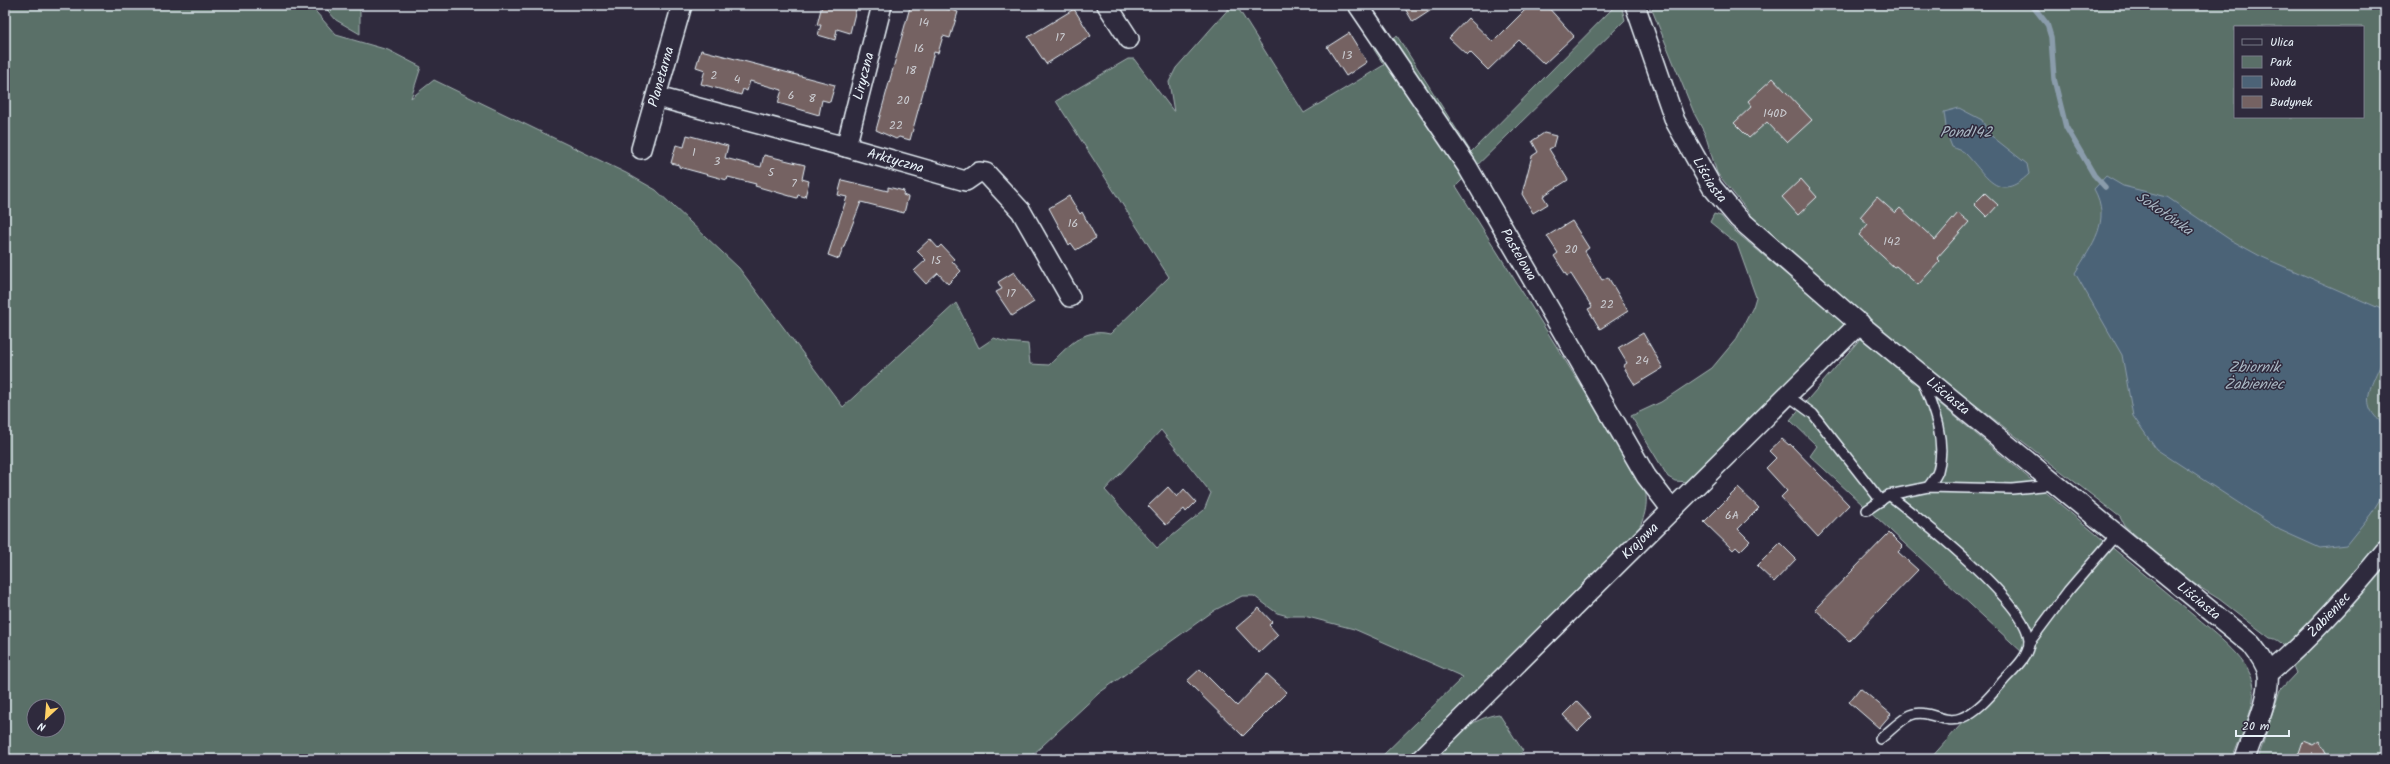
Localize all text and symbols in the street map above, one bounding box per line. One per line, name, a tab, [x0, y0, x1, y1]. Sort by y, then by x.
house number: 14	[919, 13, 930, 32]
legend	[2234, 26, 2364, 118]
house number: 17	[1055, 28, 1065, 47]
text: Ulica	[2270, 33, 2294, 52]
house number: 16	[914, 39, 924, 58]
street label: Planetarna	[642, 44, 681, 110]
house number: 13	[1342, 46, 1352, 65]
street label: Liryczna	[847, 50, 881, 103]
text: Park	[2270, 53, 2292, 72]
house number: 18	[906, 61, 917, 80]
house number: 2	[711, 66, 718, 85]
house number: 4	[734, 70, 741, 89]
text: Woda	[2270, 73, 2297, 92]
house number: 6	[788, 86, 794, 105]
house number: 8	[808, 89, 816, 108]
house number: 20	[897, 91, 909, 110]
text: Budynek	[2270, 93, 2313, 112]
house number: 140D	[1763, 104, 1787, 123]
house number: 22	[889, 116, 903, 135]
water label: Pond142	[1940, 121, 1993, 145]
house number: 1	[692, 143, 696, 162]
street label: Arktyczna	[865, 143, 927, 180]
house number: 3	[714, 152, 721, 171]
street label: Liściasta	[1686, 153, 1732, 208]
house number: 5	[768, 163, 776, 182]
house number: 7	[791, 174, 797, 193]
water label: Sokołówka	[2131, 186, 2198, 243]
house number: 16	[1068, 214, 1078, 233]
street label: Pastelowa	[1494, 224, 1542, 285]
house number: 142	[1883, 232, 1901, 251]
house number: 20	[1565, 240, 1577, 259]
house number: 15	[931, 251, 943, 270]
house number: 17	[1006, 284, 1016, 303]
house number: 22	[1600, 295, 1614, 314]
house number: 24	[1635, 351, 1649, 370]
water label: Zbiornik Żabieniec	[2224, 356, 2285, 397]
street label: Liściasta	[1921, 371, 1975, 421]
house number: 6A	[1725, 506, 1739, 525]
street label: Krajowa	[1616, 517, 1664, 565]
street label: Liściasta	[2172, 576, 2225, 626]
street label: Żabieniec	[2302, 587, 2356, 643]
north arrow	[26, 698, 66, 738]
scale bar	[2236, 712, 2289, 738]
text: N	[35, 716, 49, 736]
text: 20 m	[2242, 717, 2270, 736]

